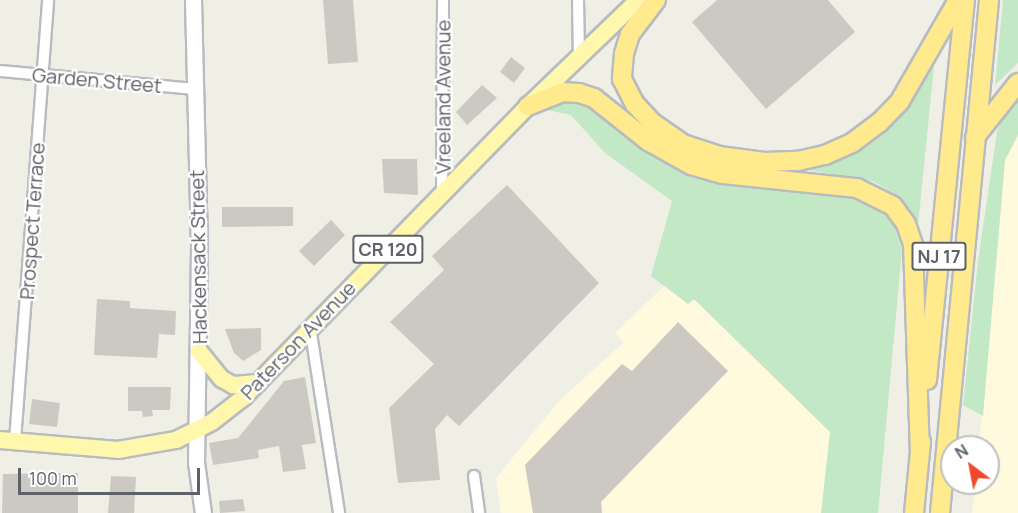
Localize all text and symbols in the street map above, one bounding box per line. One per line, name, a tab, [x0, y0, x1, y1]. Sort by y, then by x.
street label: Vreeland Avenue	[431, 20, 455, 174]
street label: Garden Street	[31, 62, 163, 98]
street label: Prospect Terrace	[15, 142, 49, 300]
street label: Hackensack Street	[184, 170, 212, 344]
road number: CR 120	[352, 234, 424, 264]
road number: NJ 17	[910, 241, 968, 271]
street label: Paterson Avenue	[235, 276, 361, 404]
north arrow	[940, 435, 1000, 495]
text: N	[951, 439, 972, 464]
scale bar	[21, 456, 202, 494]
text: 100 m	[29, 466, 77, 490]

